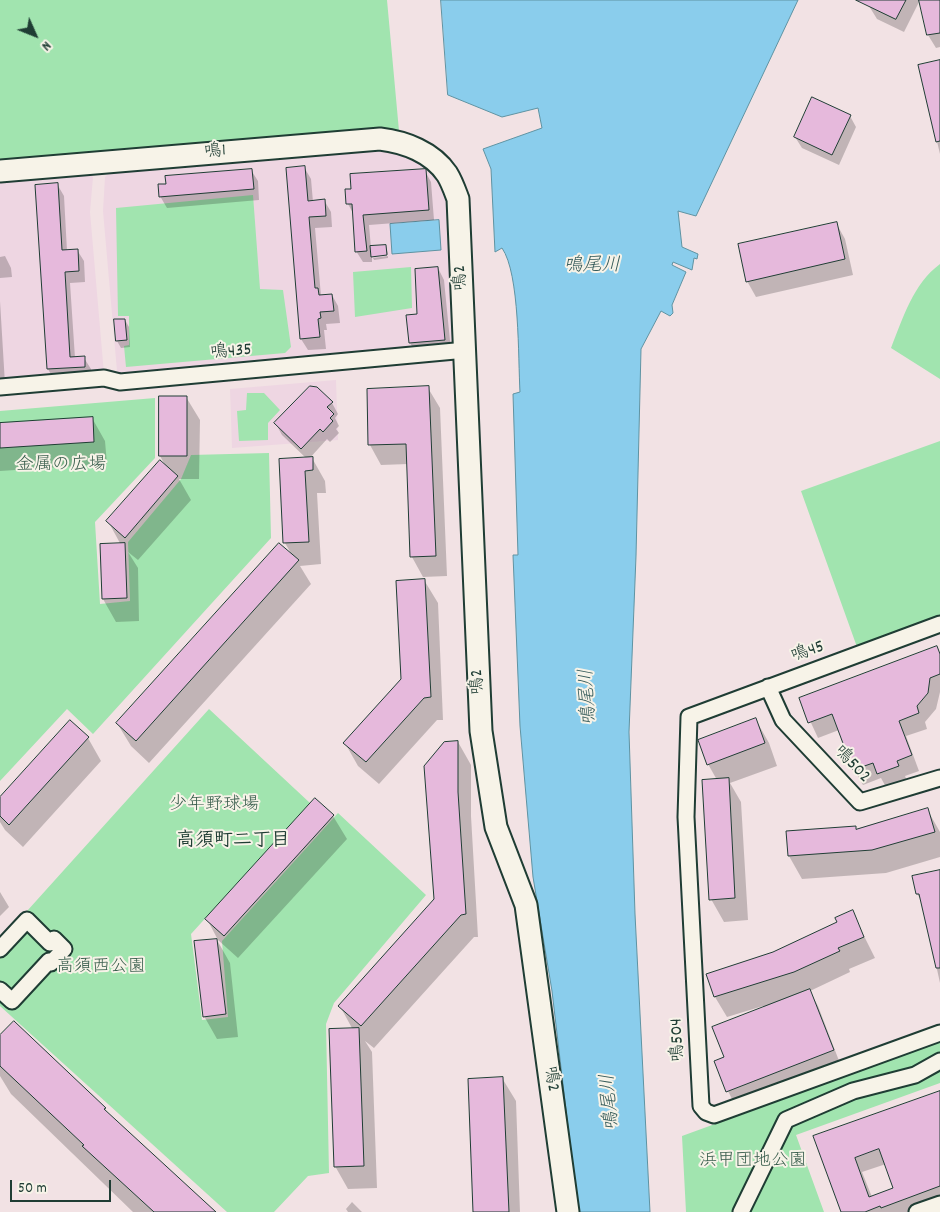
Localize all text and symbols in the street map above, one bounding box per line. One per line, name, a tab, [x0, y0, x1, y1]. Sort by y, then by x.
north arrow	[10, 10, 60, 60]
text: N	[36, 36, 55, 55]
street label: 鳴1	[203, 141, 227, 165]
water label: 鳴尾川	[564, 256, 620, 278]
street label: 鳴2	[451, 265, 473, 291]
street label: 鳴435	[209, 340, 253, 366]
park label: 金属の広場	[16, 456, 106, 478]
street label: 鳴45	[788, 637, 828, 669]
water label: 鳴尾川	[577, 668, 603, 726]
street label: 鳴2	[468, 669, 490, 695]
street label: 鳴502	[828, 742, 874, 788]
park label: 少年野球場	[169, 796, 259, 818]
district label: 高須町二丁目	[176, 831, 290, 853]
park label: 高須西公園	[56, 958, 146, 980]
street label: 鳴504	[667, 1018, 691, 1062]
street label: 鳴2	[538, 1065, 562, 1093]
water label: 鳴尾川	[598, 1073, 626, 1131]
park label: 浜甲団地公園	[699, 1152, 807, 1174]
scale bar	[12, 1170, 114, 1202]
text: 50 m	[18, 1178, 47, 1200]

